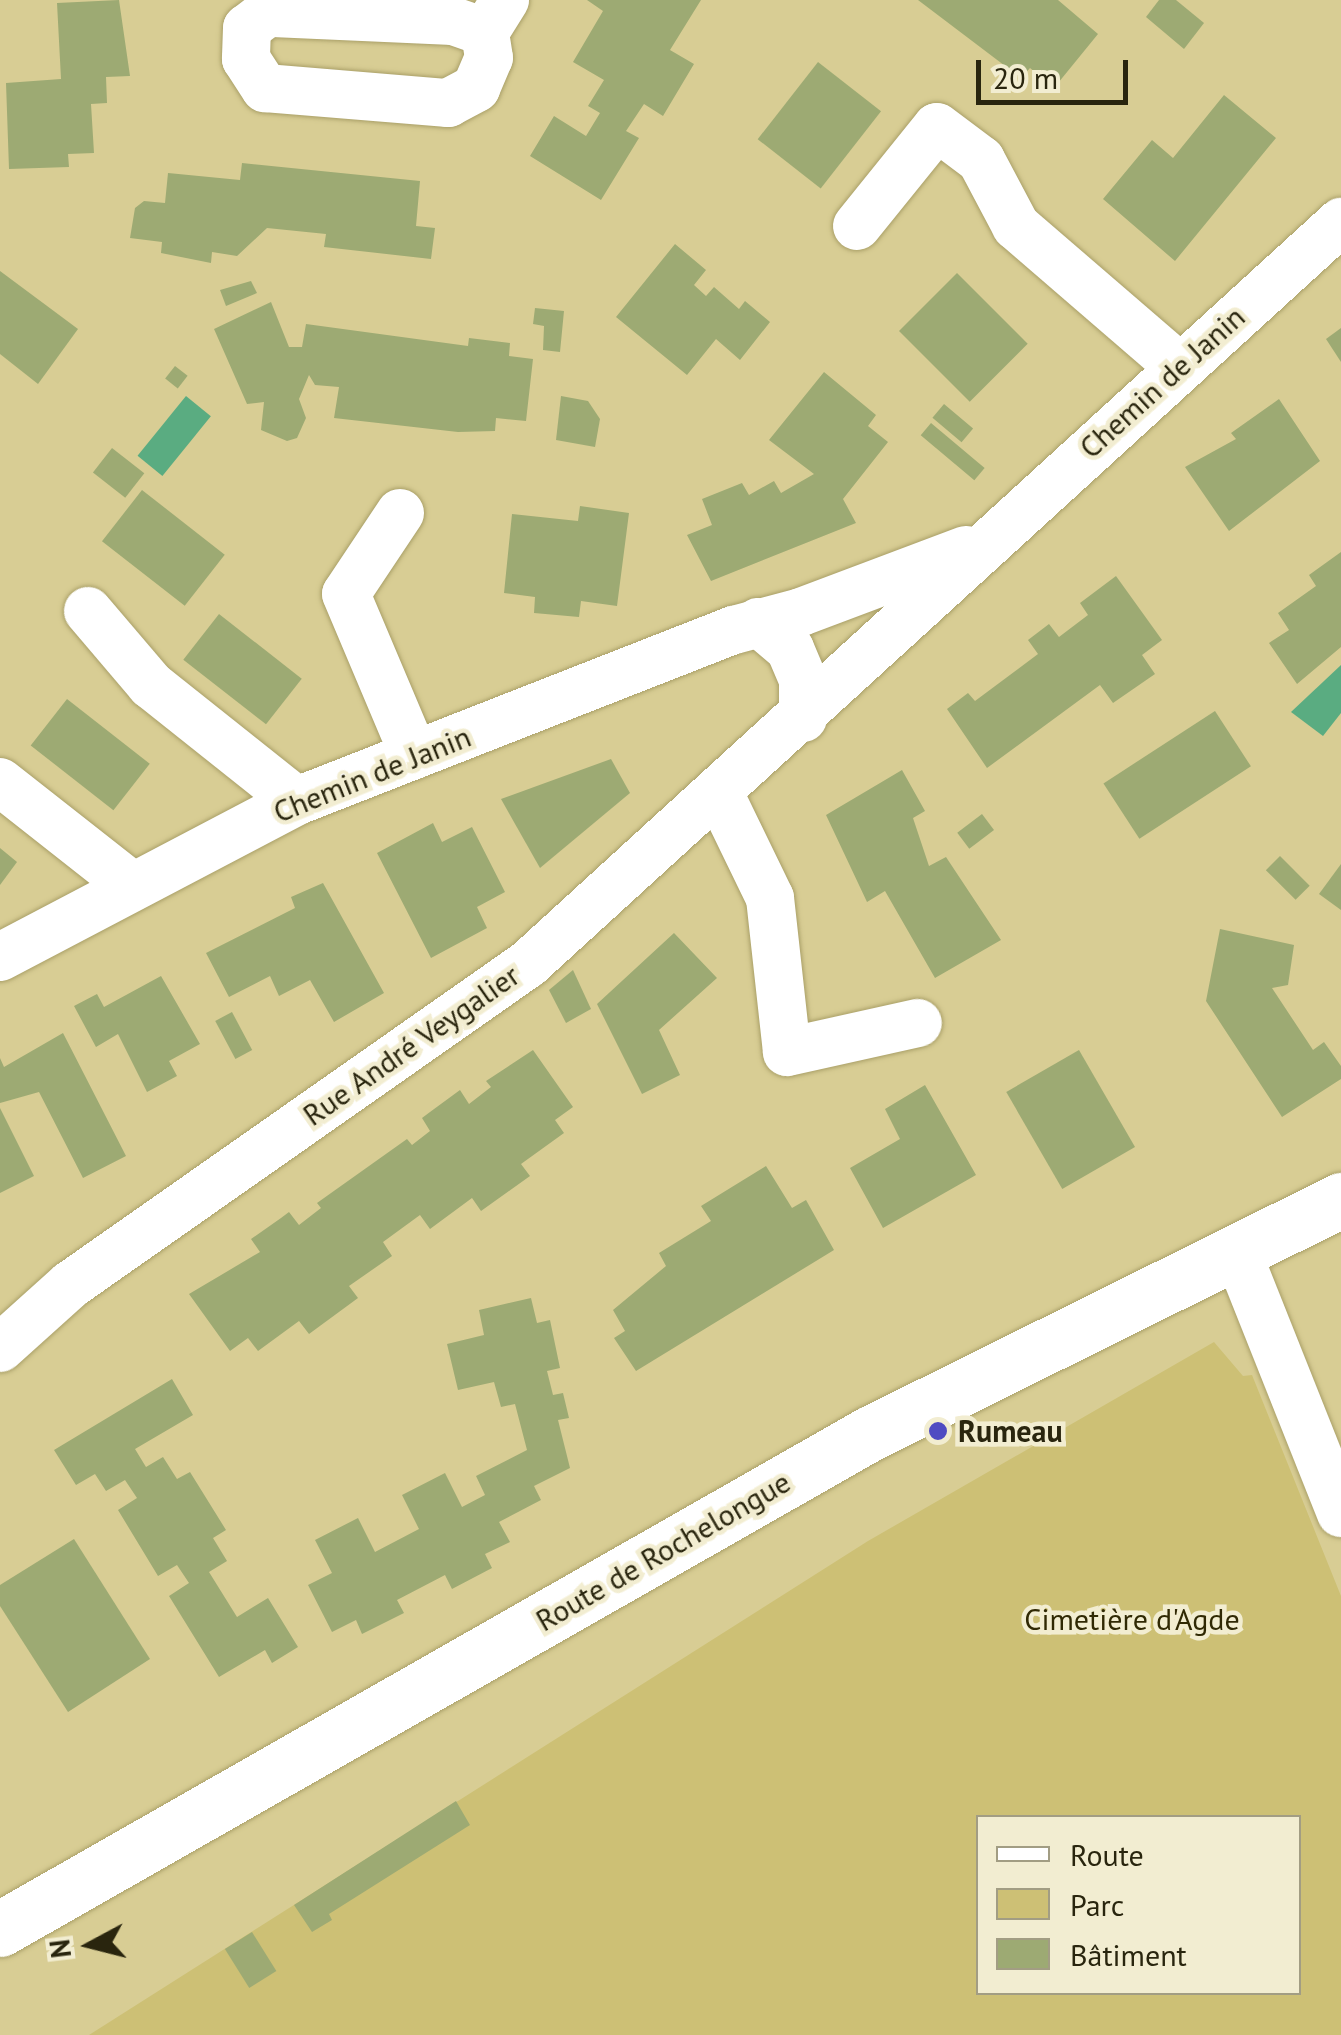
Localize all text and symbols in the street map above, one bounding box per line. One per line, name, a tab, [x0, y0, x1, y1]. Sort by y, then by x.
scale bar	[981, 40, 1134, 102]
text: 20 m	[993, 58, 1058, 97]
street label: Chemin de Janin	[1072, 299, 1252, 465]
street label: Chemin de Janin	[268, 718, 476, 830]
street label: Rue André Veygalier	[295, 956, 527, 1134]
place label: Rumeau	[958, 1413, 1063, 1449]
marker: Rumeau	[927, 1420, 949, 1442]
street label: Route de Rochelongue	[529, 1464, 797, 1638]
park label: Cimetière d'Agde	[1024, 1601, 1240, 1637]
legend	[976, 1815, 1301, 1995]
text: Route	[1070, 1835, 1144, 1874]
text: Parc	[1070, 1885, 1124, 1924]
north arrow	[40, 1895, 140, 1995]
text: Bâtiment	[1070, 1935, 1187, 1974]
text: N	[40, 1937, 79, 1960]

